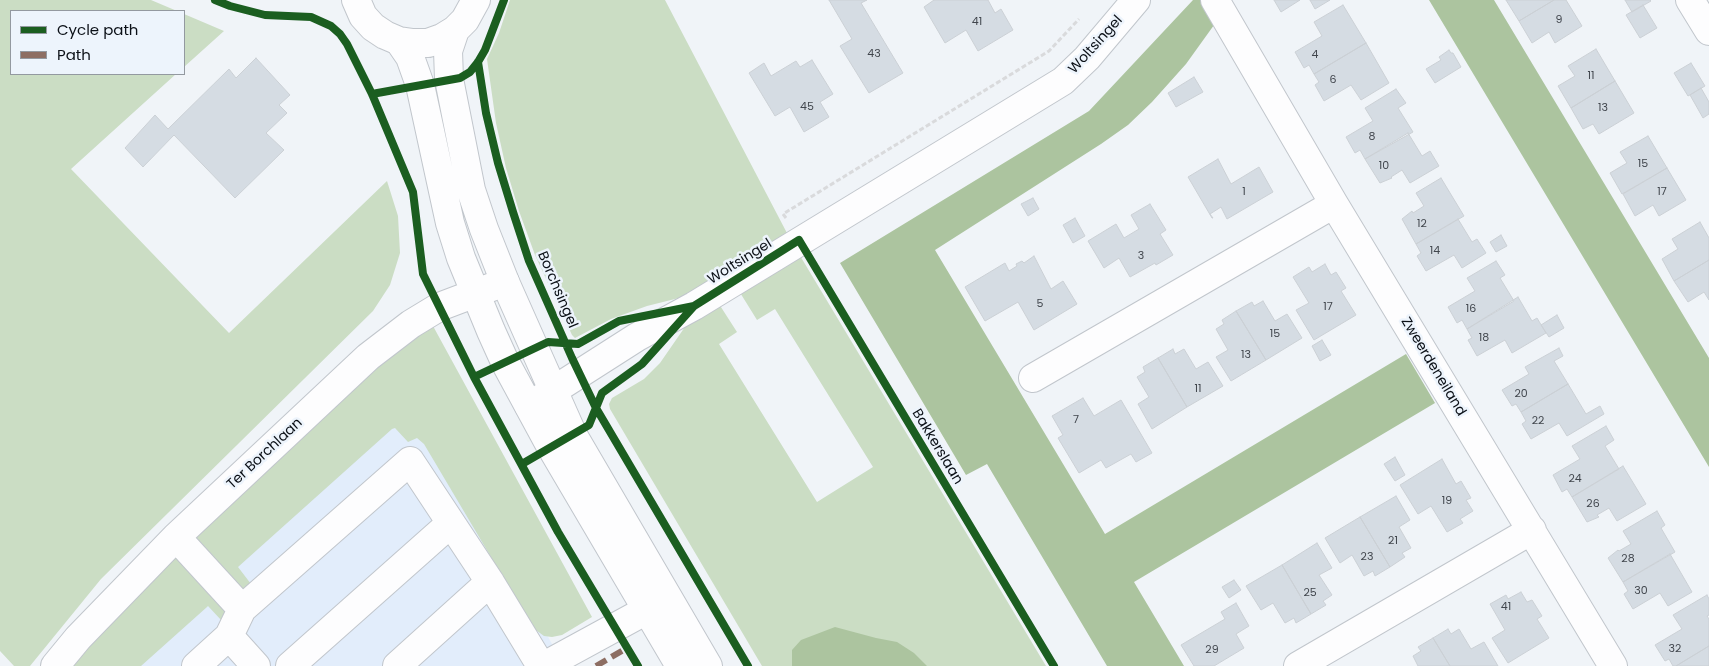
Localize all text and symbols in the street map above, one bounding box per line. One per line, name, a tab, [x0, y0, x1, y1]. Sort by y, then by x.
legend	[10, 10, 185, 75]
street label: Woltsingel	[1066, 12, 1126, 78]
house number: 9	[1556, 13, 1562, 27]
house number: 41	[972, 15, 982, 29]
text: Cycle path	[57, 19, 138, 40]
text: Path	[57, 44, 91, 65]
house number: 43	[867, 47, 881, 61]
house number: 4	[1312, 48, 1318, 62]
house number: 11	[1587, 69, 1595, 83]
house number: 6	[1330, 73, 1336, 87]
house number: 45	[800, 100, 814, 114]
house number: 13	[1598, 101, 1608, 115]
house number: 8	[1369, 130, 1375, 144]
house number: 15	[1638, 157, 1648, 171]
house number: 10	[1379, 159, 1389, 173]
house number: 1	[1242, 185, 1246, 199]
house number: 17	[1657, 185, 1667, 199]
house number: 12	[1417, 217, 1427, 231]
street label: Woltsingel	[705, 236, 775, 288]
house number: 14	[1430, 244, 1440, 258]
street label: Borchsingel	[533, 249, 581, 331]
house number: 3	[1138, 249, 1144, 263]
house number: 5	[1037, 297, 1043, 311]
house number: 17	[1323, 300, 1333, 314]
house number: 16	[1466, 302, 1476, 316]
street label: Zweerdeneiland	[1397, 315, 1469, 419]
house number: 15	[1270, 327, 1280, 341]
house number: 18	[1479, 331, 1489, 345]
house number: 13	[1241, 348, 1251, 362]
house number: 11	[1194, 382, 1202, 396]
house number: 20	[1514, 387, 1528, 401]
street label: Bakkerslaan	[908, 406, 966, 488]
house number: 7	[1073, 413, 1079, 427]
house number: 22	[1532, 414, 1544, 428]
street label: Ter Borchlaan	[224, 415, 306, 493]
house number: 24	[1568, 472, 1582, 486]
house number: 19	[1442, 494, 1452, 508]
house number: 26	[1586, 497, 1600, 511]
house number: 21	[1388, 534, 1398, 548]
house number: 23	[1361, 550, 1373, 564]
house number: 28	[1621, 552, 1635, 566]
house number: 30	[1634, 584, 1648, 598]
house number: 25	[1303, 586, 1317, 600]
house number: 41	[1501, 600, 1511, 614]
house number: 32	[1669, 642, 1681, 656]
house number: 29	[1205, 643, 1219, 657]

